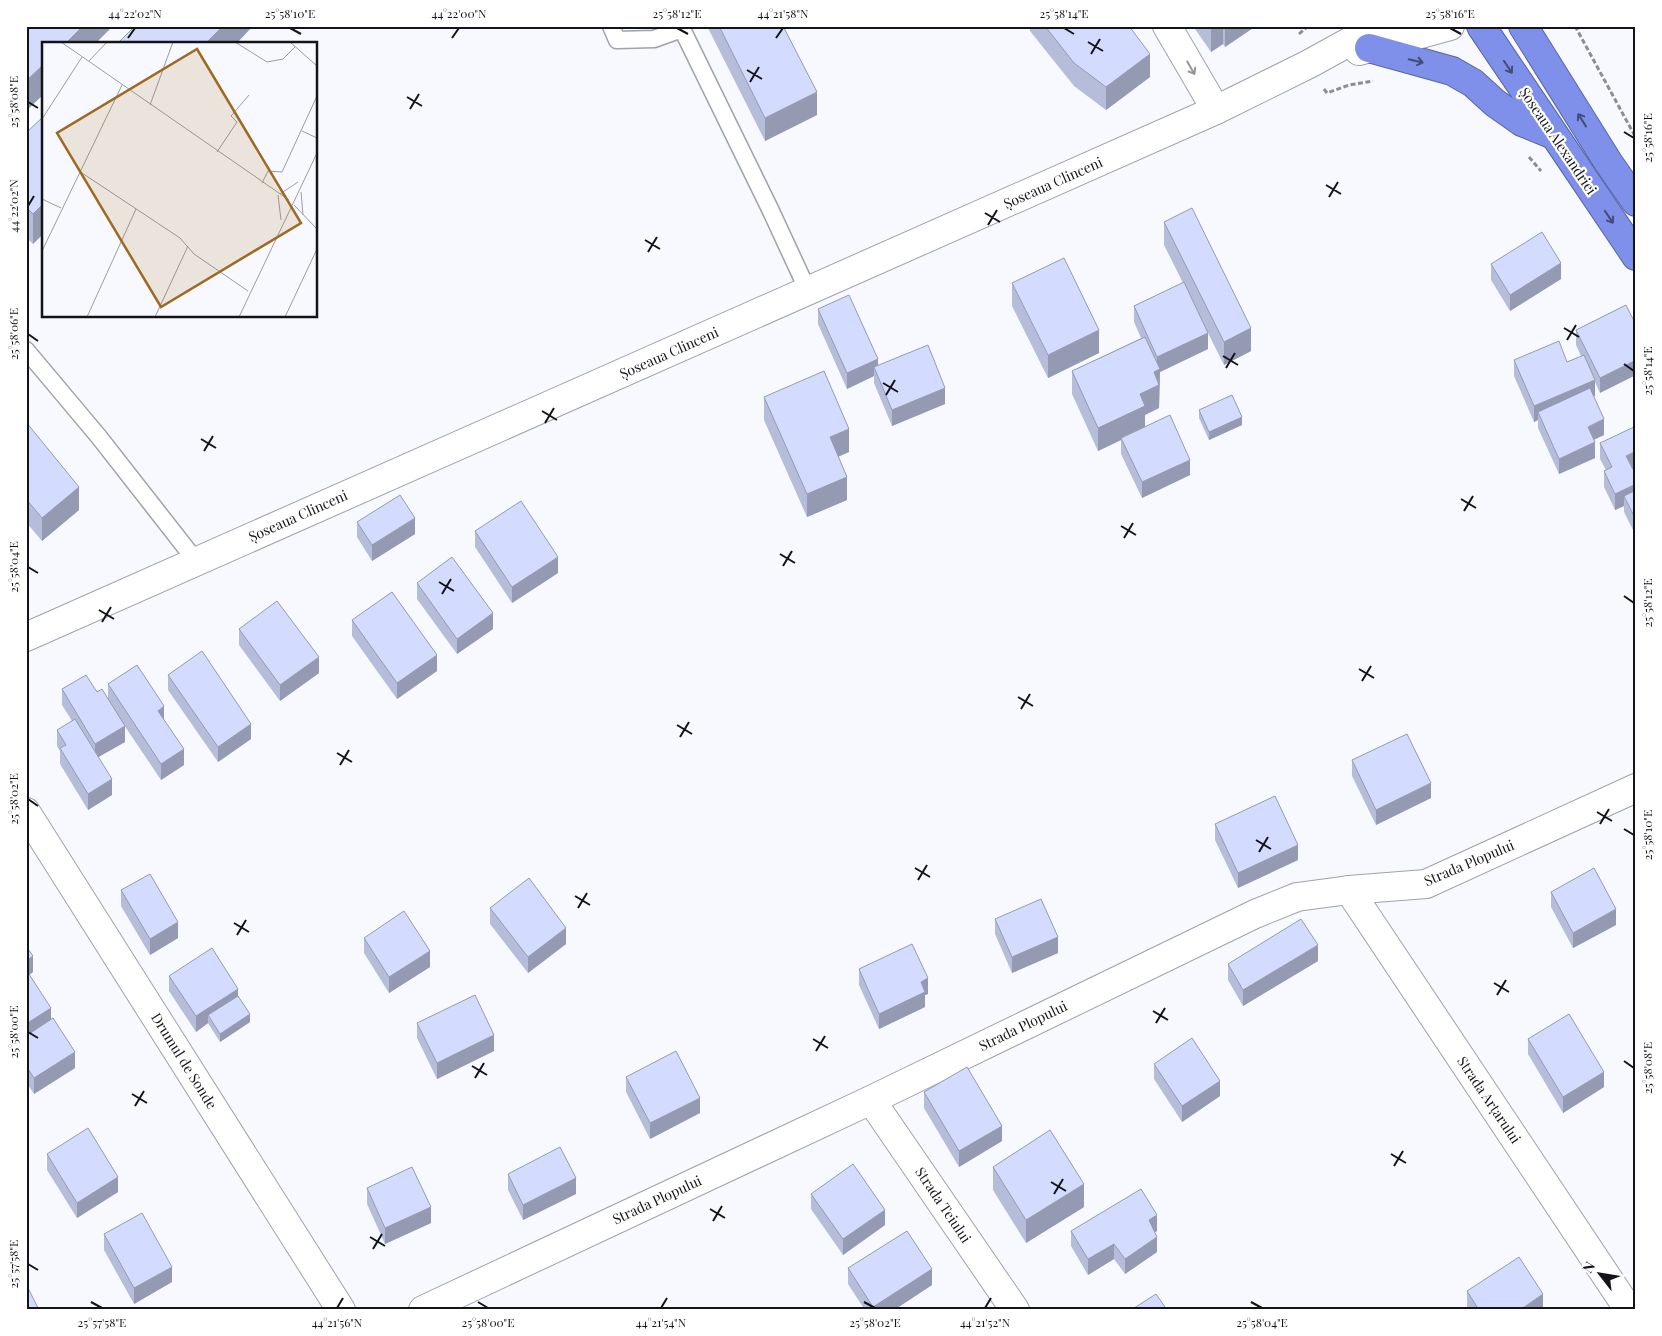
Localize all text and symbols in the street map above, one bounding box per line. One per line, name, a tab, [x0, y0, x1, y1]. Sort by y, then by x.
text: 44°22'02"N	[108, 5, 162, 21]
text: 25°58'10"E	[265, 5, 315, 21]
text: 44°22'00"N	[431, 5, 487, 21]
text: 25°58'12"E	[652, 5, 702, 21]
text: 44°21'58"N	[758, 5, 809, 21]
text: 25°58'14"E	[1039, 5, 1089, 21]
text: 25°58'16"E	[1425, 5, 1475, 21]
inset map	[42, 42, 318, 318]
one-way arrow	[1408, 57, 1424, 66]
one-way arrow	[1503, 59, 1513, 73]
one-way arrow	[1187, 61, 1197, 75]
text: 25°58'08"E	[5, 76, 21, 128]
street label: Șoseaua Alexandriei	[1515, 83, 1601, 198]
text: 25°58'16"E	[1639, 113, 1655, 163]
one-way arrow	[1576, 114, 1586, 128]
street label: Șoseaua Clinceni	[1000, 152, 1105, 213]
text: 44°22'02"N	[5, 179, 21, 233]
one-way arrow	[1604, 210, 1614, 224]
text: 25°58'06"E	[5, 308, 21, 360]
street label: Șoseaua Clinceni	[616, 322, 721, 383]
text: 25°58'14"E	[1639, 346, 1655, 396]
street label: Șoseaua Clinceni	[245, 485, 350, 546]
text: 25°58'04"E	[5, 541, 21, 593]
text: 25°58'12"E	[1639, 578, 1655, 628]
text: 25°58'02"E	[5, 773, 21, 825]
text: 25°58'10"E	[1639, 810, 1655, 860]
street label: Strada Plopului	[1421, 835, 1517, 890]
street label: Strada Plopului	[975, 996, 1070, 1055]
text: 25°58'00"E	[5, 1005, 21, 1059]
street label: Drumul de Sonde	[147, 1009, 222, 1112]
text: 25°58'08"E	[1639, 1042, 1655, 1094]
street label: Strada Arțarului	[1453, 1052, 1526, 1147]
street label: Strada Teiului	[911, 1163, 976, 1246]
street label: Strada Plopului	[609, 1171, 704, 1228]
text: 25°57'58"E	[5, 1240, 21, 1288]
north arrow	[1574, 1248, 1624, 1298]
text: N	[1578, 1258, 1599, 1276]
text: 25°57'58"E	[78, 1314, 126, 1330]
text: 44°21'56"N	[312, 1314, 363, 1330]
text: 25°58'00"E	[461, 1314, 515, 1330]
text: 44°21'54"N	[636, 1314, 687, 1330]
text: 25°58'02"E	[849, 1314, 901, 1330]
text: 44°21'52"N	[960, 1314, 1011, 1330]
text: 25°58'04"E	[1236, 1314, 1288, 1330]

